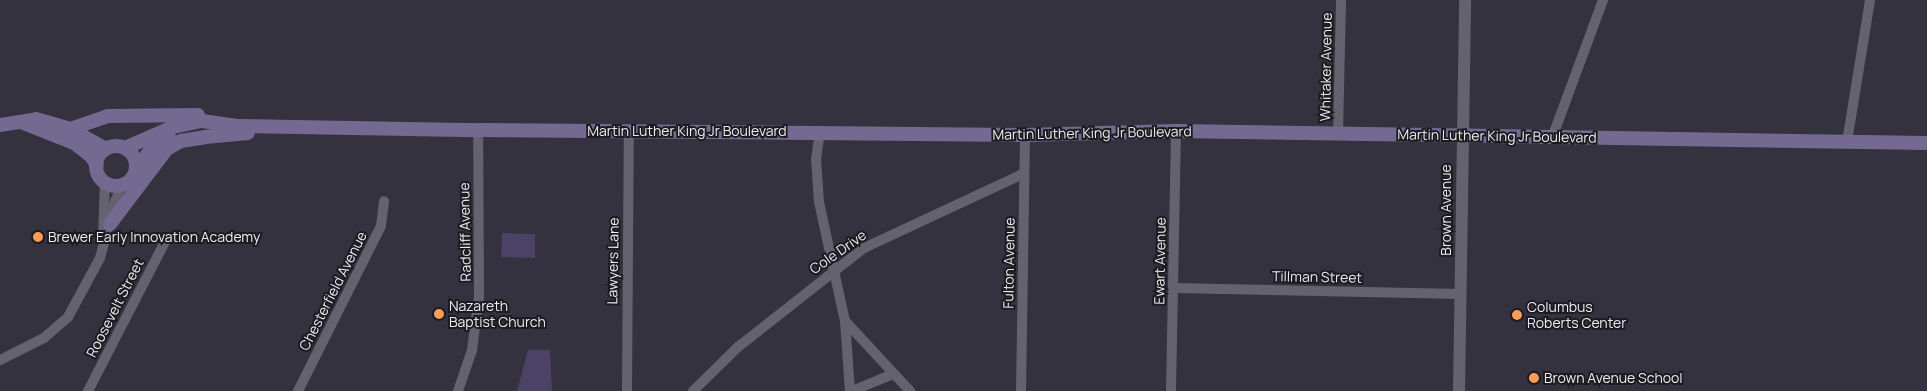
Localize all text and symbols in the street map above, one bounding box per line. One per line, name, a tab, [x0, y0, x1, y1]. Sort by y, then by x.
street label: Whitaker Avenue	[1317, 12, 1335, 122]
street label: Martin Luther King Jr Boulevard	[587, 123, 787, 139]
street label: Martin Luther King Jr Boulevard	[992, 123, 1192, 143]
street label: Martin Luther King Jr Boulevard	[1397, 126, 1597, 146]
street label: Brown Avenue	[1438, 164, 1454, 256]
street label: Radcliff Avenue	[456, 182, 474, 282]
street label: Lawyers Lane	[604, 217, 622, 305]
street label: Fulton Avenue	[1000, 217, 1018, 309]
street label: Ewart Avenue	[1151, 217, 1169, 305]
street label: Cole Drive	[806, 226, 870, 278]
place label: Brewer Early Innovation Academy	[48, 229, 260, 245]
street label: Chesterfield Avenue	[296, 229, 370, 353]
marker: Brewer Early Innovation Academy	[32, 231, 44, 243]
street label: Roosevelt Street	[83, 256, 147, 360]
street label: Tillman Street	[1272, 268, 1362, 286]
place label: Nazareth Baptist Church	[449, 298, 546, 331]
place label: Columbus Roberts Center	[1527, 299, 1626, 332]
marker: Nazareth Baptist Church	[433, 308, 445, 320]
marker: Columbus Roberts Center	[1511, 309, 1523, 321]
place label: Brown Avenue School	[1544, 370, 1683, 386]
marker: Brown Avenue School	[1528, 372, 1540, 384]

